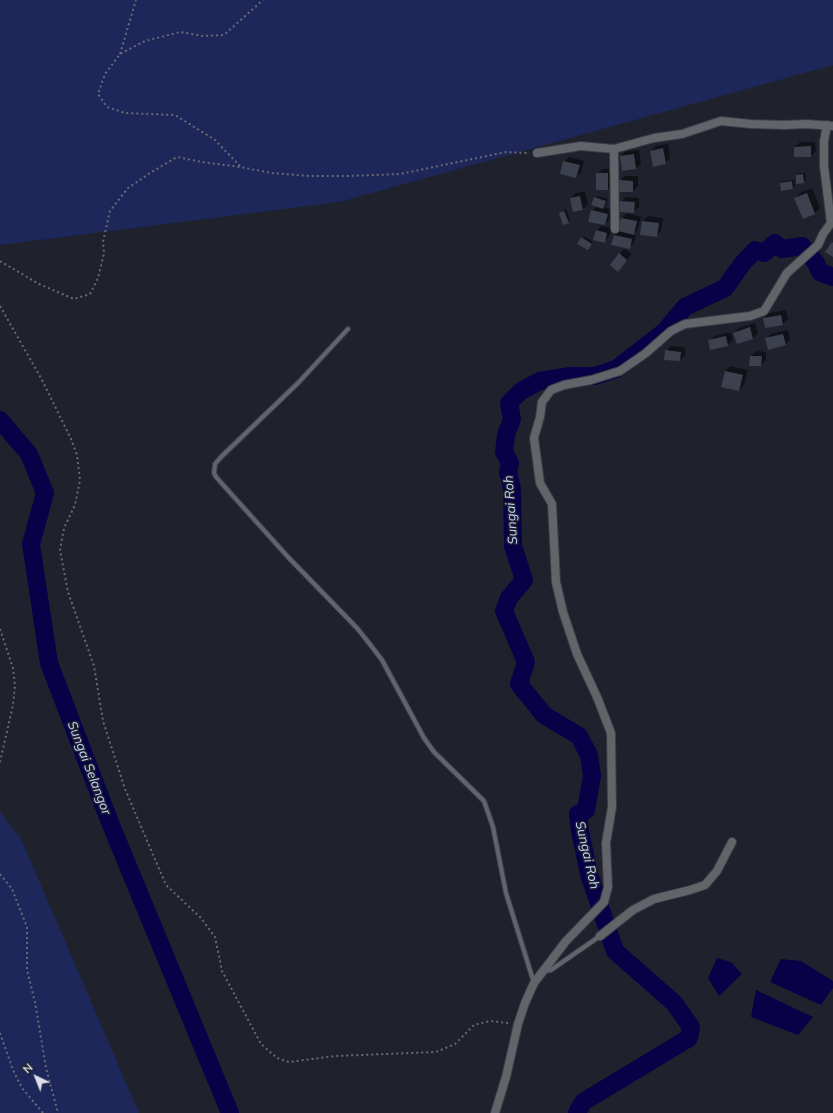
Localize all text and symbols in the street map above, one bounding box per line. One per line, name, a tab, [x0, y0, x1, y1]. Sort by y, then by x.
water label: Sungai Roh	[501, 475, 521, 545]
water label: Sungai Selangor	[64, 719, 114, 817]
water label: Sungai Roh	[572, 820, 602, 890]
north arrow	[16, 1057, 56, 1097]
text: N	[20, 1060, 36, 1076]

